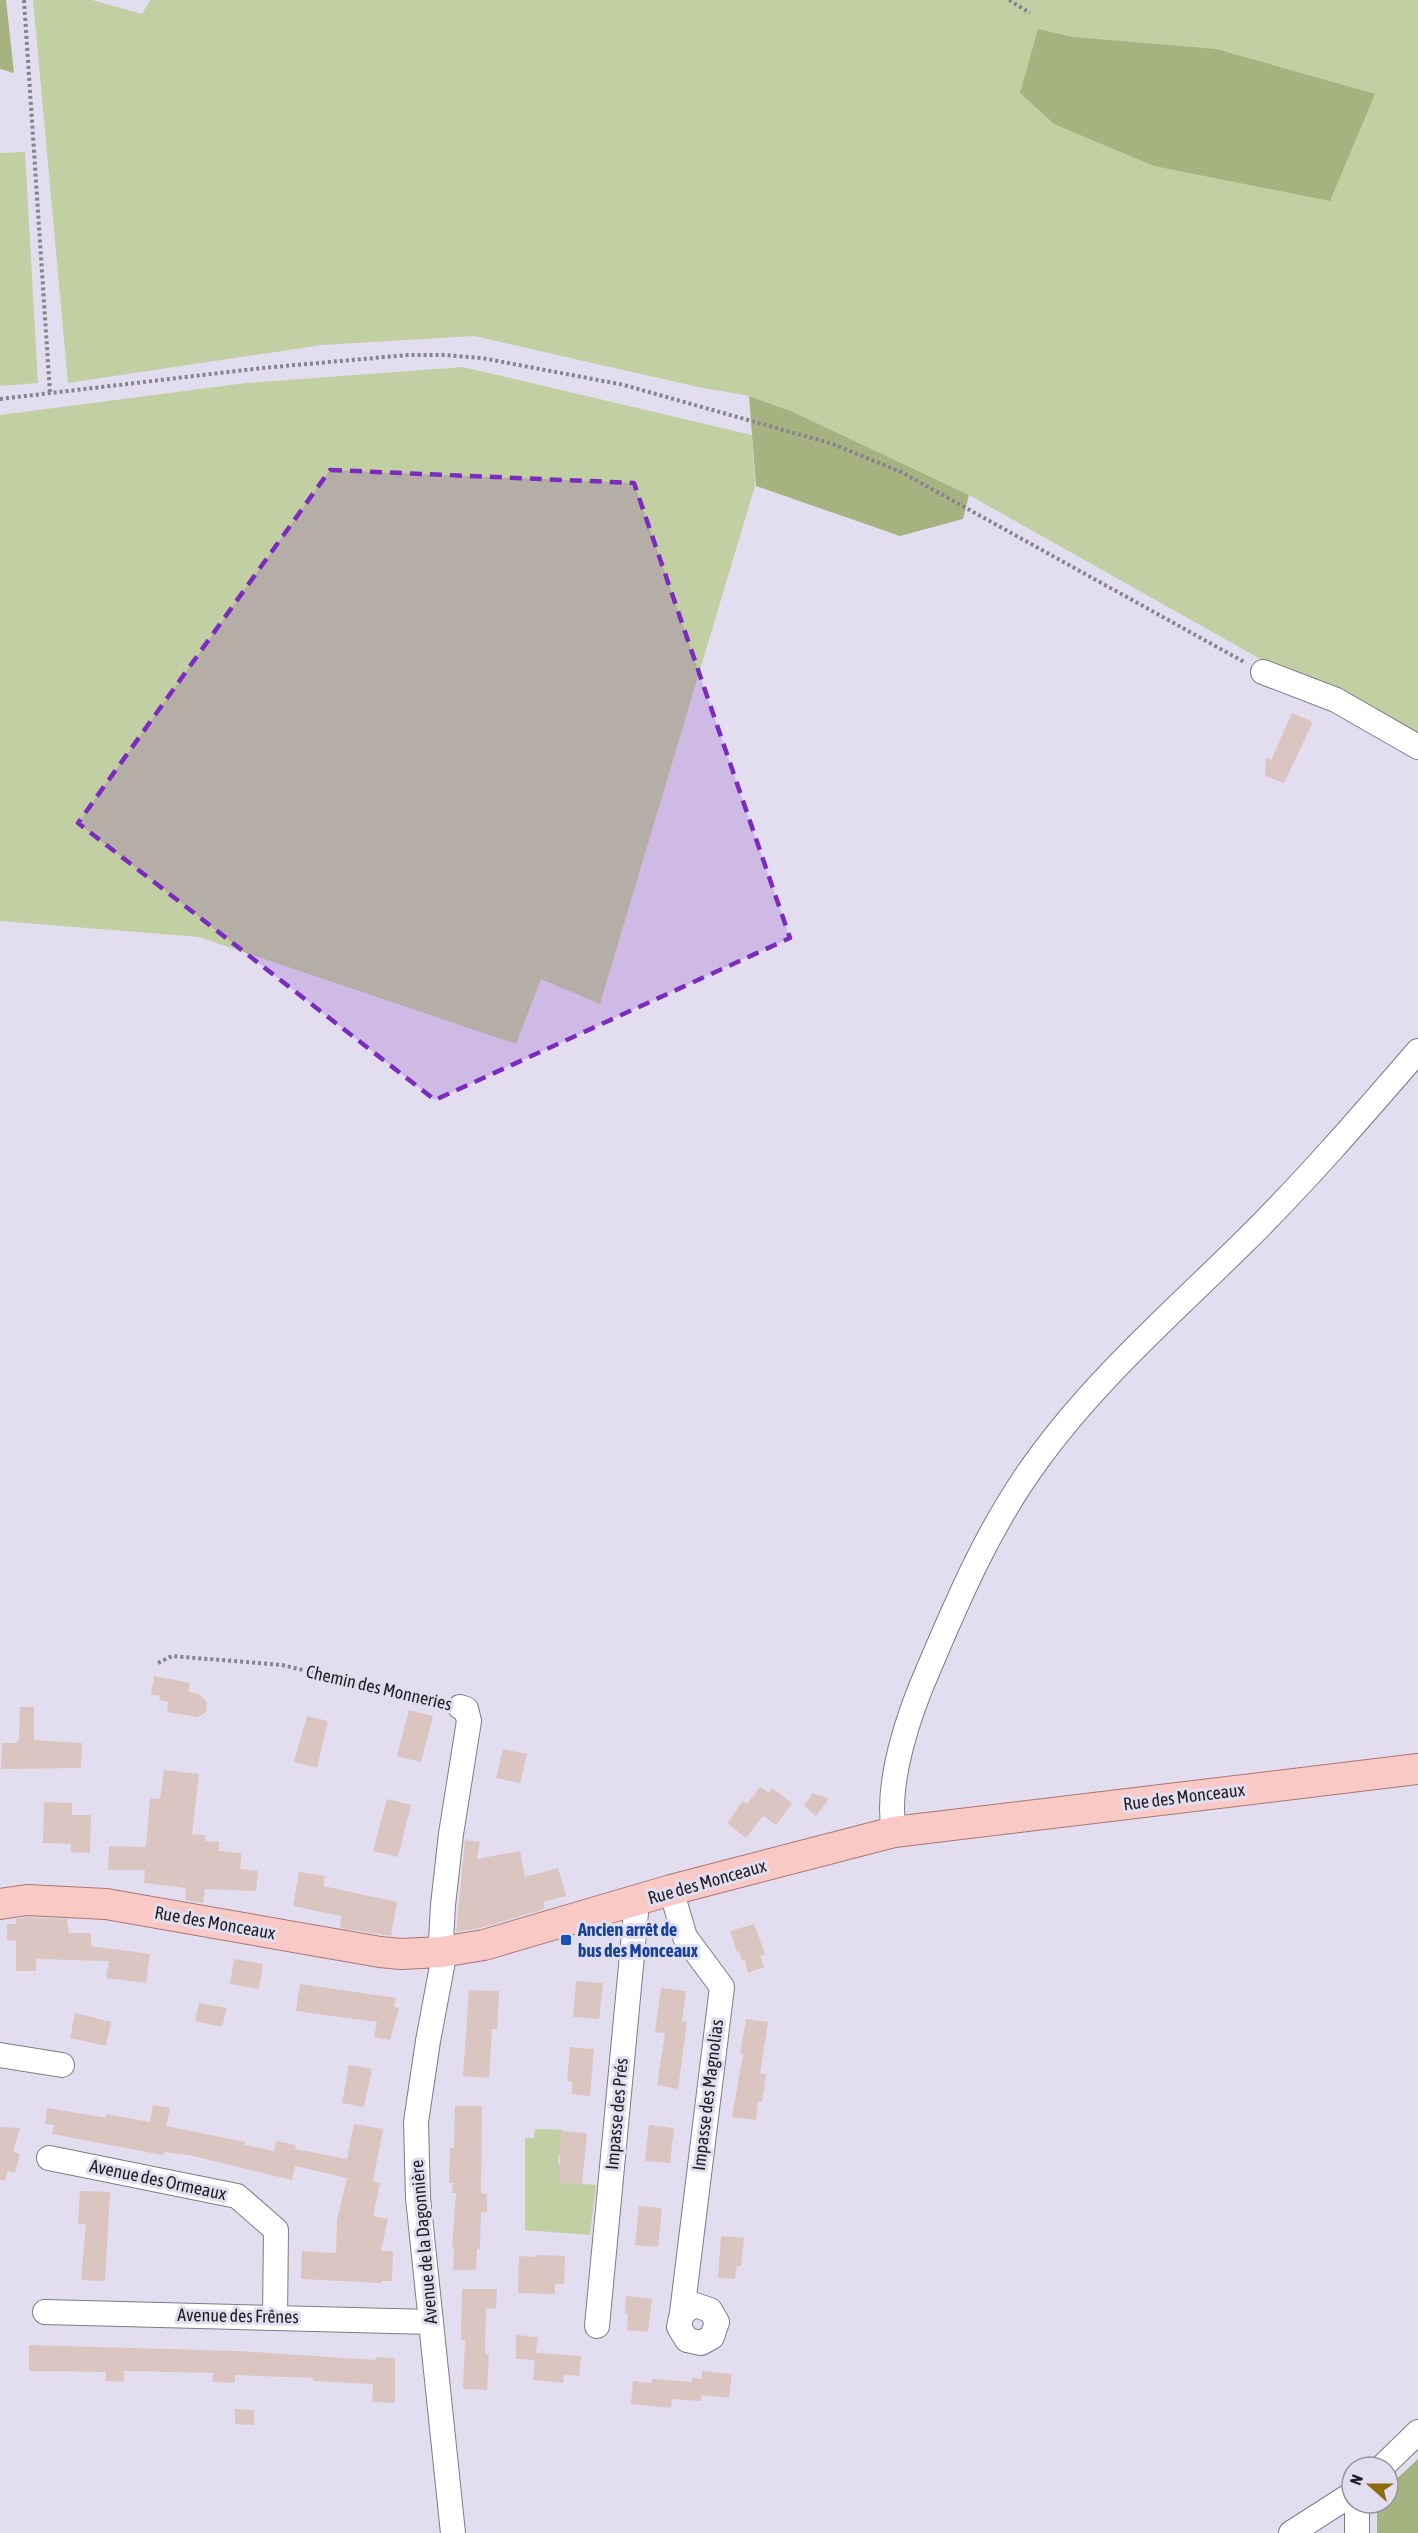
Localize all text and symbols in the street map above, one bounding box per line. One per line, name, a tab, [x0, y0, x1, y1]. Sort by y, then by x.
street label: Chemin des Monneries	[304, 1661, 454, 1714]
street label: Rue des Monceaux	[1122, 1779, 1246, 1814]
street label: Rue des Monceaux	[645, 1855, 769, 1908]
street label: Rue des Monceaux	[153, 1902, 277, 1943]
place label: Ancien arrêt de bus des Monceaux	[577, 1919, 699, 1961]
marker: Ancien arrêt de bus des Monceaux	[559, 1933, 573, 1947]
street label: Impasse des Magnolias	[688, 2018, 727, 2172]
street label: Impasse des Prés	[601, 2057, 632, 2171]
street label: Avenue des Ormeaux	[88, 2155, 228, 2204]
street label: Avenue de la Dagonnière	[406, 2159, 441, 2325]
street label: Avenue des Frênes	[177, 2304, 299, 2327]
north arrow	[1340, 2455, 1400, 2515]
text: N	[1346, 2472, 1366, 2487]

